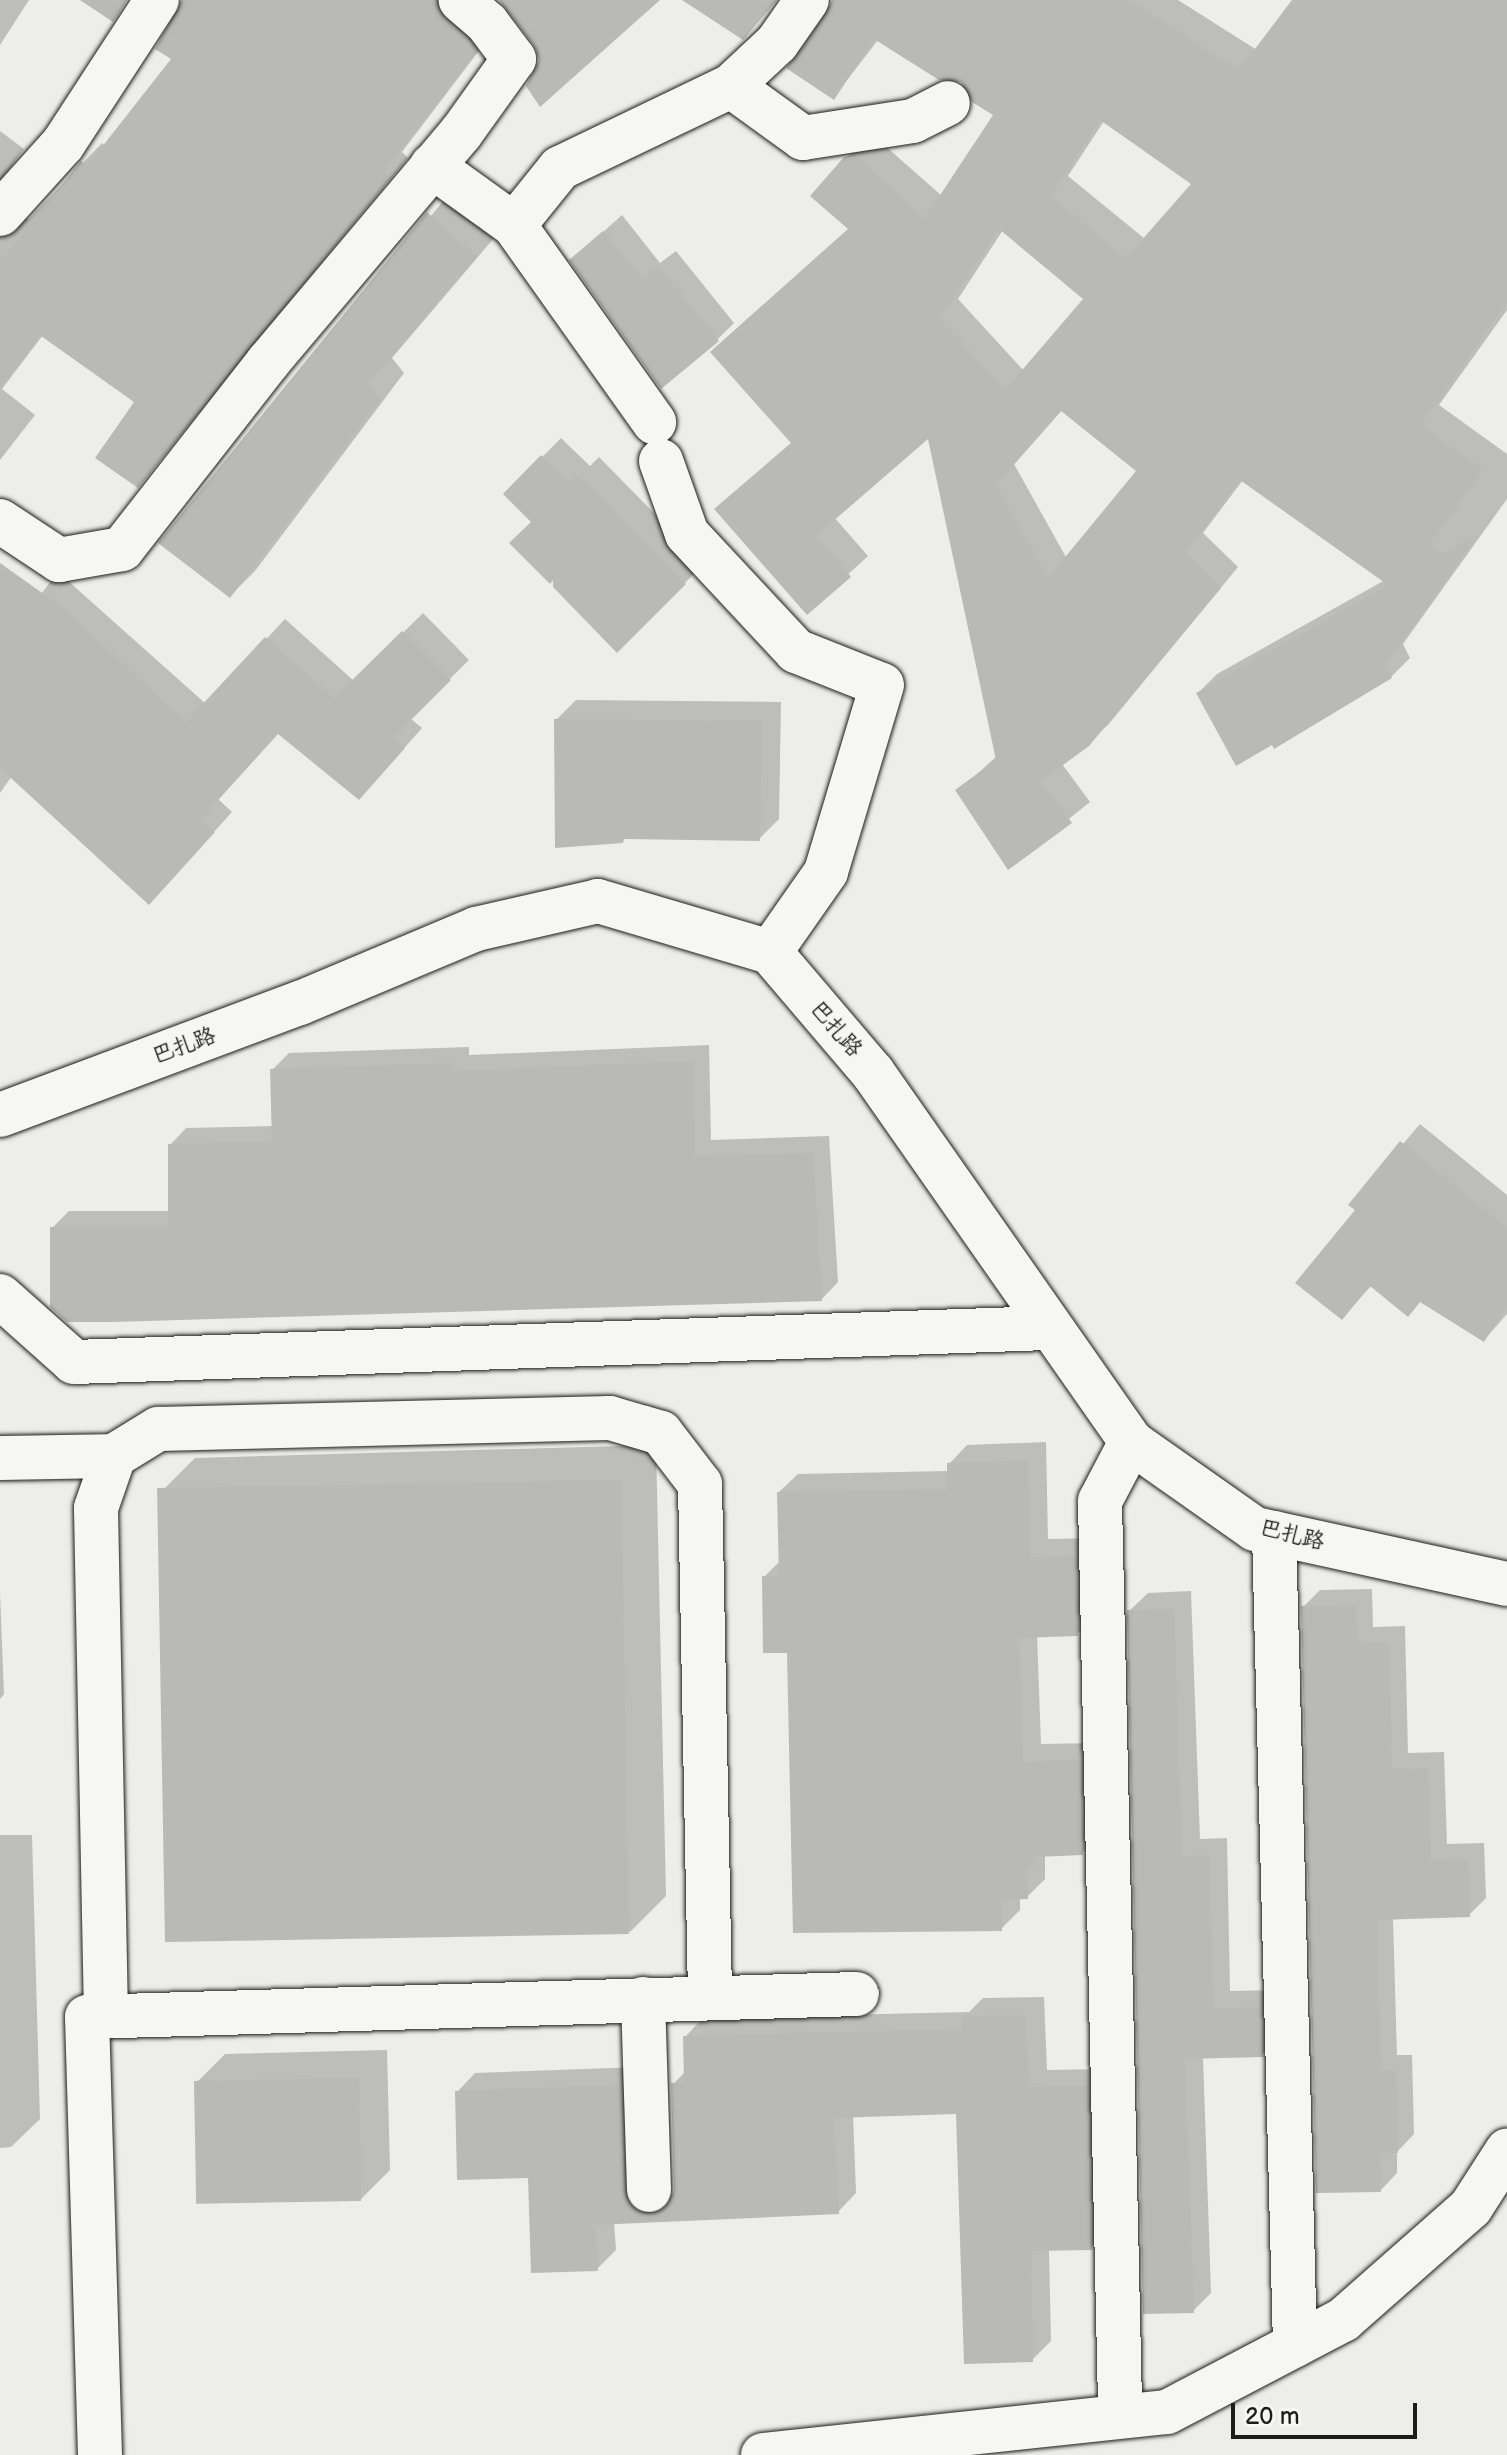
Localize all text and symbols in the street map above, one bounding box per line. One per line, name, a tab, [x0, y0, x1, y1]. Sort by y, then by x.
street label: 巴扎路	[804, 995, 868, 1063]
street label: 巴扎路	[148, 1022, 220, 1070]
street label: 巴扎路	[1257, 1514, 1327, 1556]
scale bar	[1235, 2387, 1421, 2437]
text: 20 m	[1245, 2402, 1300, 2431]

